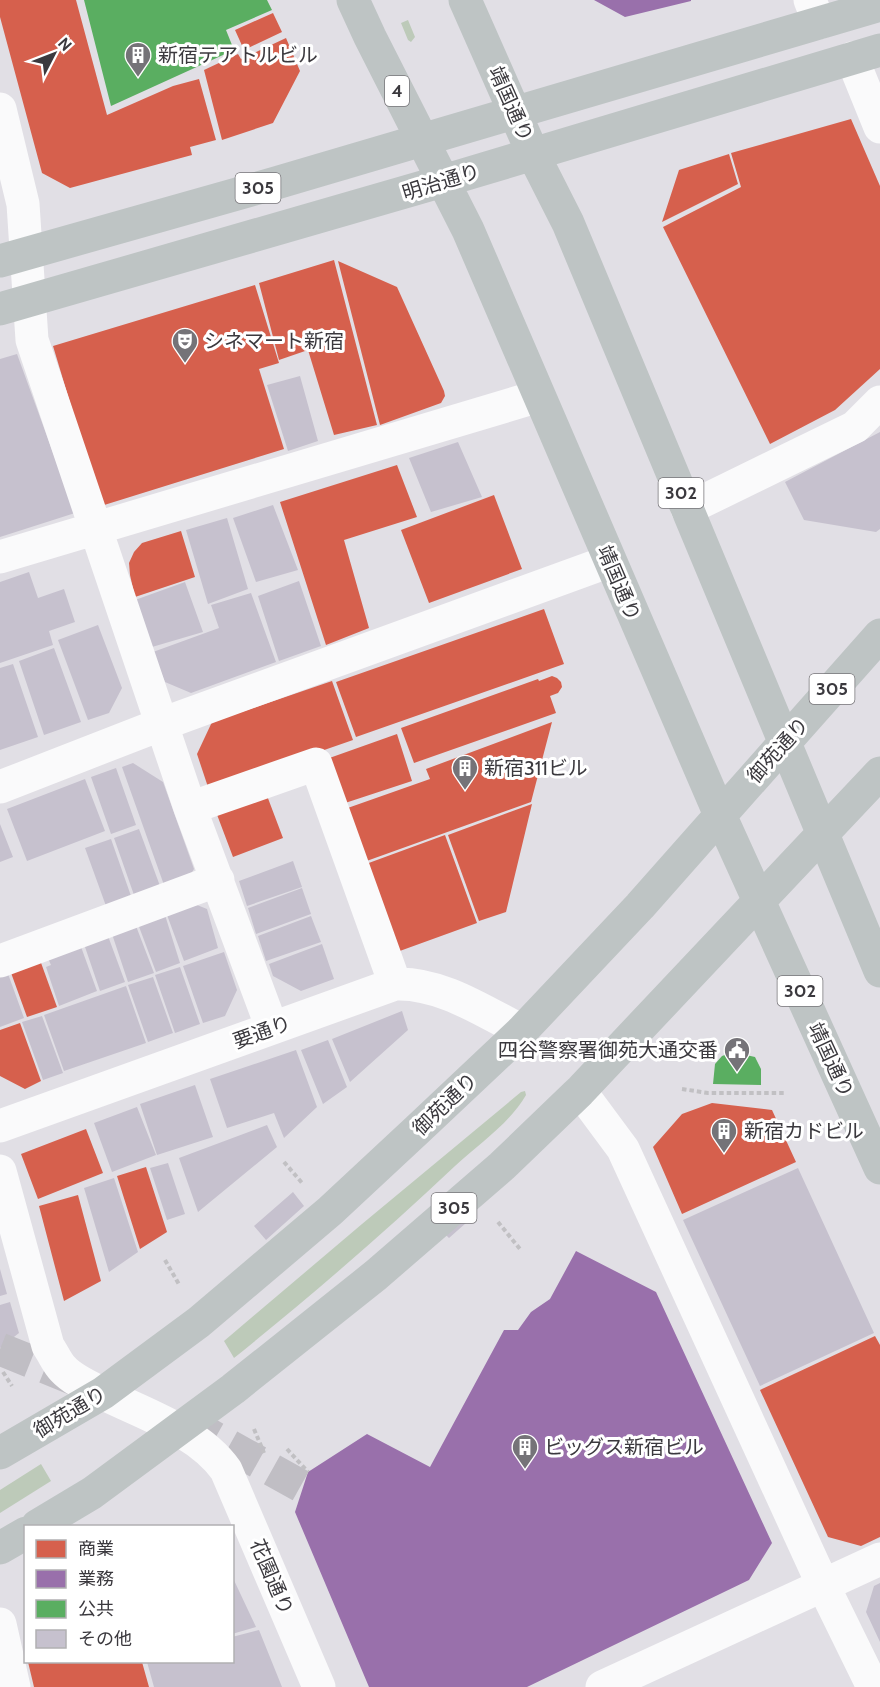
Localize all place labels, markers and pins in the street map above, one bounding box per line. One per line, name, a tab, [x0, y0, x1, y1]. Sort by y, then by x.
building icon: 新宿テアトルビル	[123, 40, 153, 78]
place label: 新宿テアトルビル	[158, 43, 318, 67]
theatre icon: シネマート新宿	[170, 326, 200, 364]
place label: シネマート新宿	[204, 329, 344, 353]
building icon: 新宿311ビル	[450, 753, 480, 791]
place label: 新宿311ビル	[484, 756, 588, 780]
public building icon: 四谷警察署御苑大通交番	[722, 1035, 752, 1073]
place label: 四谷警察署御苑大通交番	[498, 1038, 718, 1062]
building icon: 新宿カドビル	[709, 1116, 739, 1154]
place label: 新宿カドビル	[744, 1119, 864, 1143]
building icon: ビッグス新宿ビル	[510, 1432, 540, 1470]
place label: ビッグス新宿ビル	[544, 1435, 704, 1459]

